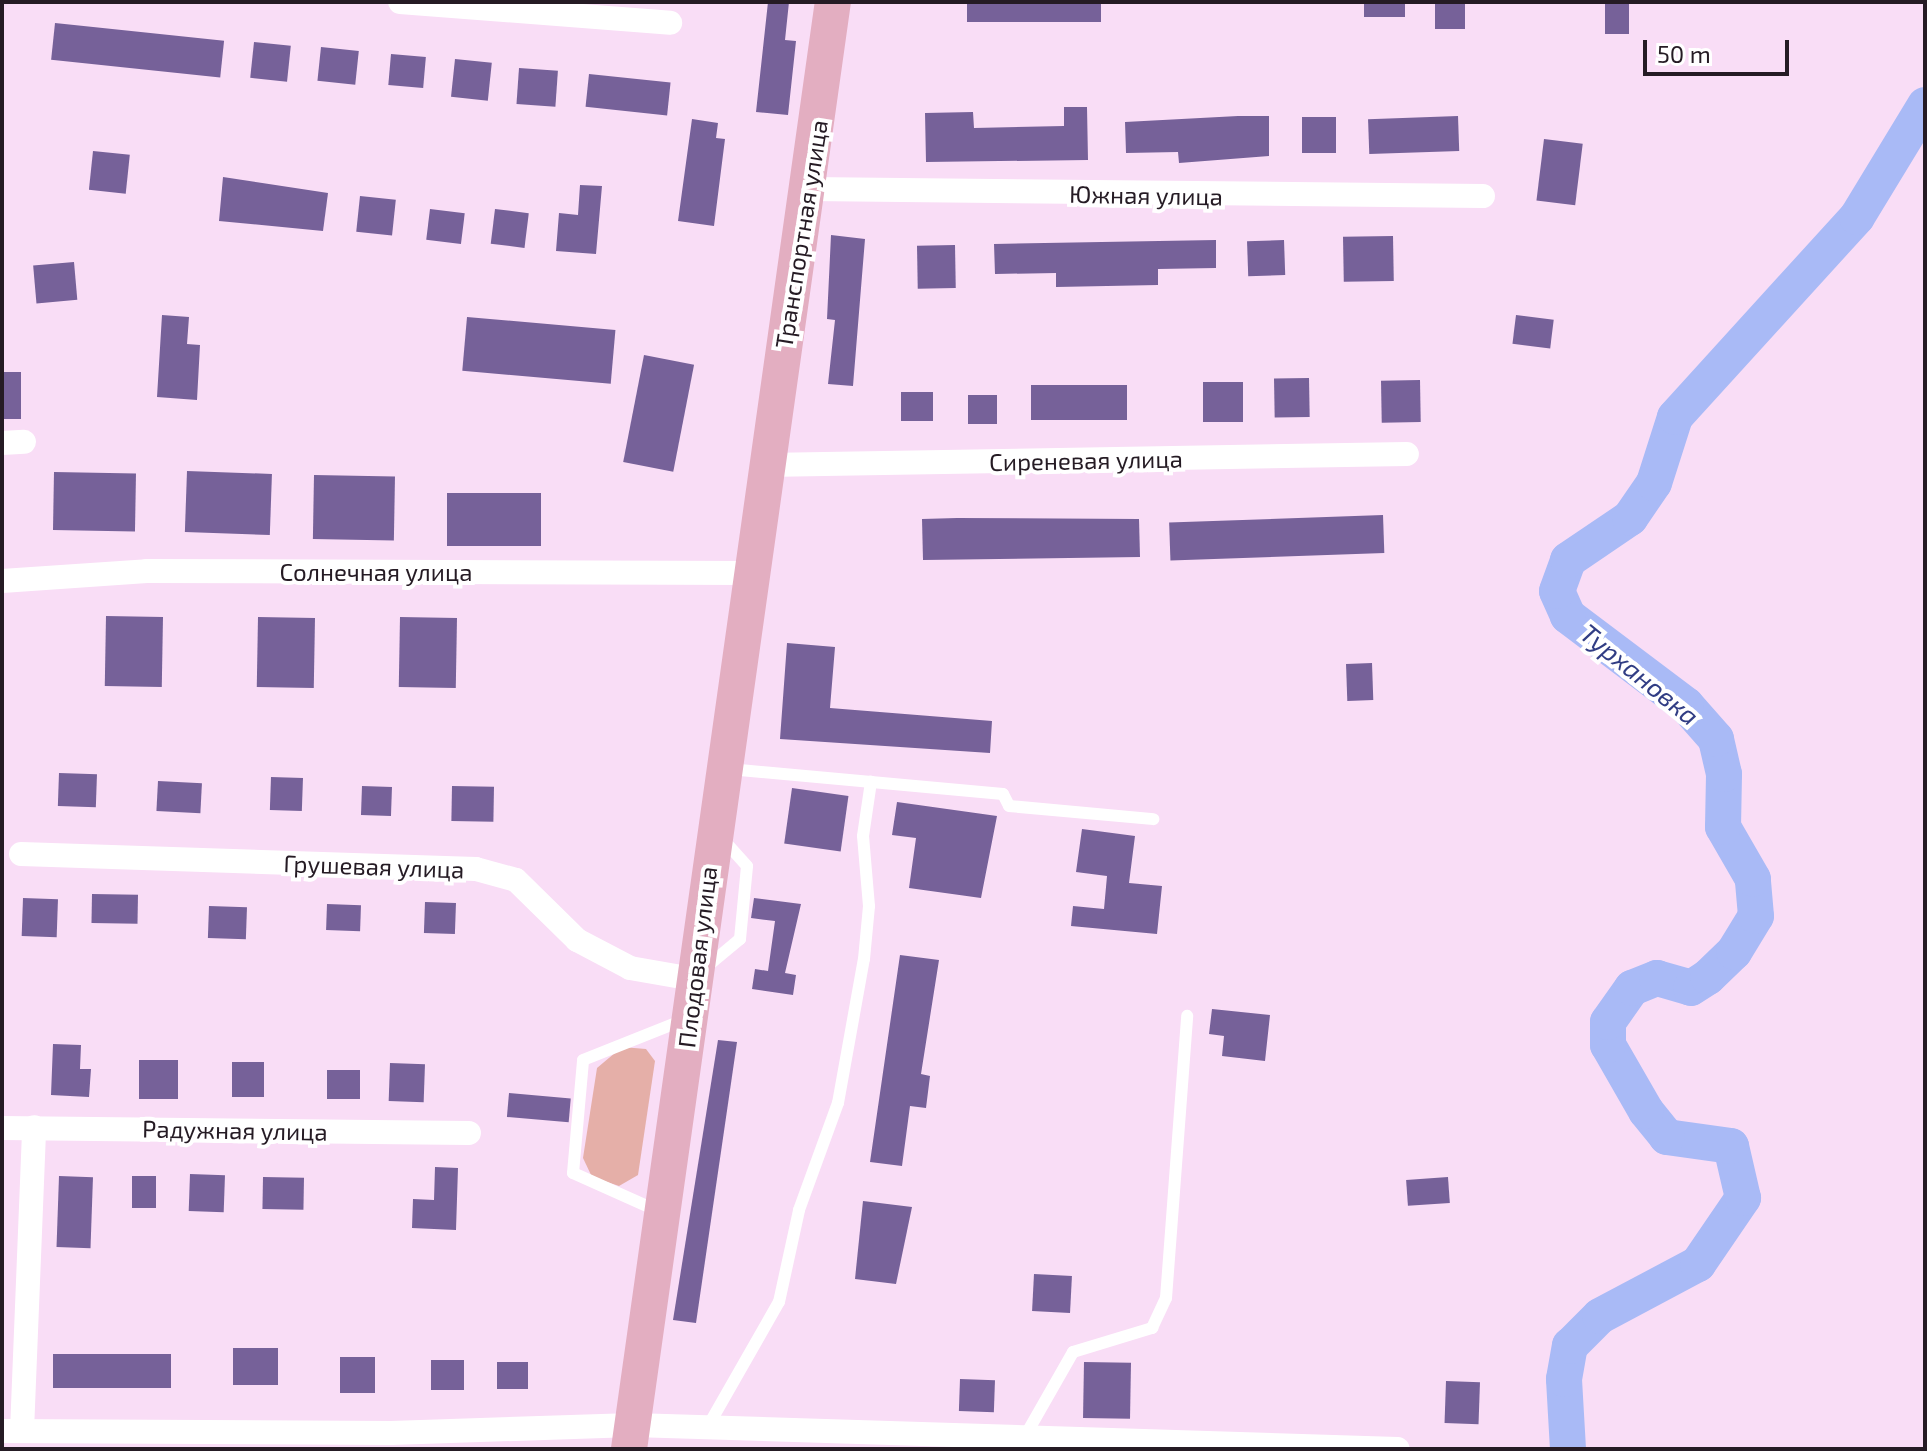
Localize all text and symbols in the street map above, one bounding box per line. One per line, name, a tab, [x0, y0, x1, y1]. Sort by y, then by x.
scale bar	[1647, 24, 1793, 74]
text: 50 m	[1657, 39, 1711, 68]
street label: Транспортная улица	[769, 118, 833, 350]
street label: Южная улица	[1069, 179, 1223, 211]
street label: Сиреневая улица	[989, 444, 1183, 476]
street label: Солнечная улица	[280, 558, 472, 586]
water label: Турхановка	[1574, 617, 1706, 731]
street label: Грушевая улица	[283, 848, 465, 884]
street label: Плодовая улица	[672, 865, 722, 1049]
street label: Радужная улица	[142, 1114, 328, 1146]

